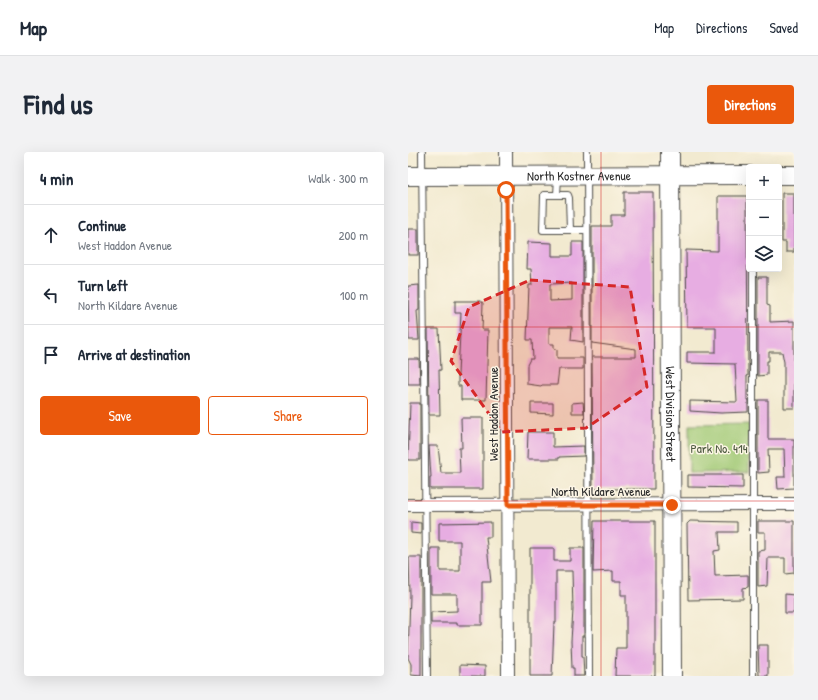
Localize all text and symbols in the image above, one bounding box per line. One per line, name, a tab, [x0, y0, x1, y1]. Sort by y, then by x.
text: Map	[20, 15, 47, 41]
text: Map	[654, 18, 674, 37]
text: Directions	[696, 18, 747, 37]
text: Saved	[769, 18, 798, 37]
text: Find us	[24, 85, 93, 123]
button: Directions	[707, 85, 794, 124]
map controls	[746, 164, 782, 272]
button: +	[746, 164, 782, 200]
street label: North Kostner Avenue	[527, 166, 631, 185]
text: 4 min	[40, 167, 73, 190]
text: Walk · 300 m	[308, 169, 368, 187]
route start	[497, 181, 515, 199]
button: −	[746, 200, 782, 236]
text: Continue	[78, 215, 126, 236]
icon: ahead	[40, 224, 62, 246]
text: 200 m	[338, 226, 368, 244]
text: West Haddon Avenue	[78, 236, 172, 254]
button: layers	[746, 236, 782, 272]
text: Turn left	[78, 275, 128, 296]
icon: left	[40, 284, 62, 306]
text: 100 m	[340, 286, 368, 304]
text: North Kildare Avenue	[78, 296, 178, 314]
icon: arrive	[40, 344, 62, 366]
text: Arrive at destination	[78, 344, 190, 365]
street label: West Division Street	[662, 366, 680, 462]
street label: West Haddon Avenue	[484, 367, 502, 461]
button: Save	[40, 396, 200, 435]
button: Share	[208, 396, 368, 435]
park label: Park No. 414	[690, 439, 748, 457]
street label: North Kildare Avenue	[551, 482, 651, 500]
route end	[663, 496, 681, 514]

